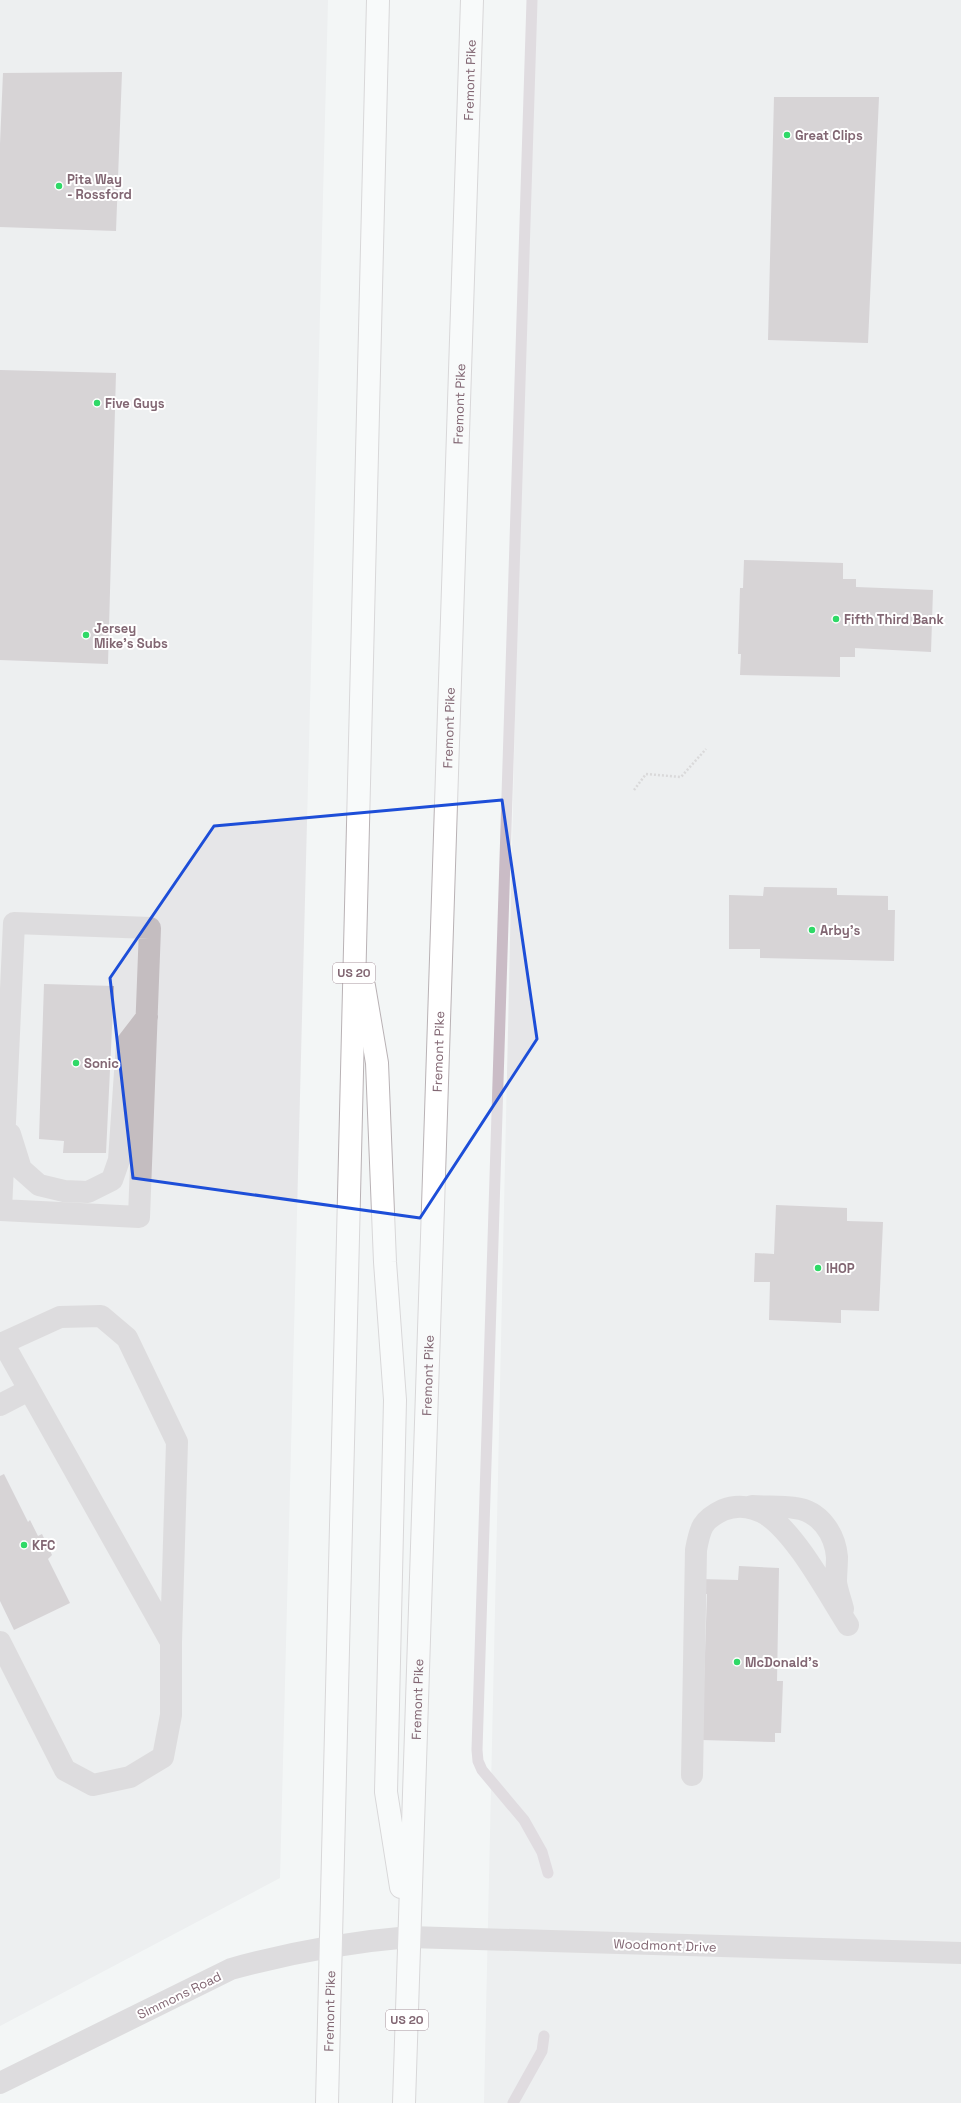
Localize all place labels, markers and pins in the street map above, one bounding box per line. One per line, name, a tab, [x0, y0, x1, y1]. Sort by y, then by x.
place label: Great Clips	[795, 127, 863, 144]
marker: Great Clips	[782, 130, 792, 140]
place label: Pita Way - Rossford	[67, 171, 132, 203]
marker: Pita Way - Rossford	[54, 181, 64, 191]
place label: Five Guys	[105, 395, 165, 412]
marker: Five Guys	[92, 398, 102, 408]
place label: Fifth Third Bank	[844, 611, 945, 628]
marker: Fifth Third Bank	[831, 614, 841, 624]
place label: Jersey Mike's Subs	[94, 620, 168, 652]
marker: Jersey Mike's Subs	[81, 630, 91, 640]
place label: Arby's	[820, 922, 860, 939]
marker: Arby's	[807, 925, 817, 935]
place label: Sonic	[84, 1055, 119, 1072]
marker: Sonic	[71, 1058, 81, 1068]
place label: IHOP	[826, 1260, 855, 1277]
marker: IHOP	[813, 1263, 823, 1273]
place label: KFC	[32, 1537, 55, 1554]
marker: KFC	[19, 1540, 29, 1550]
place label: McDonald's	[745, 1654, 819, 1671]
marker: McDonald's	[732, 1657, 742, 1667]

